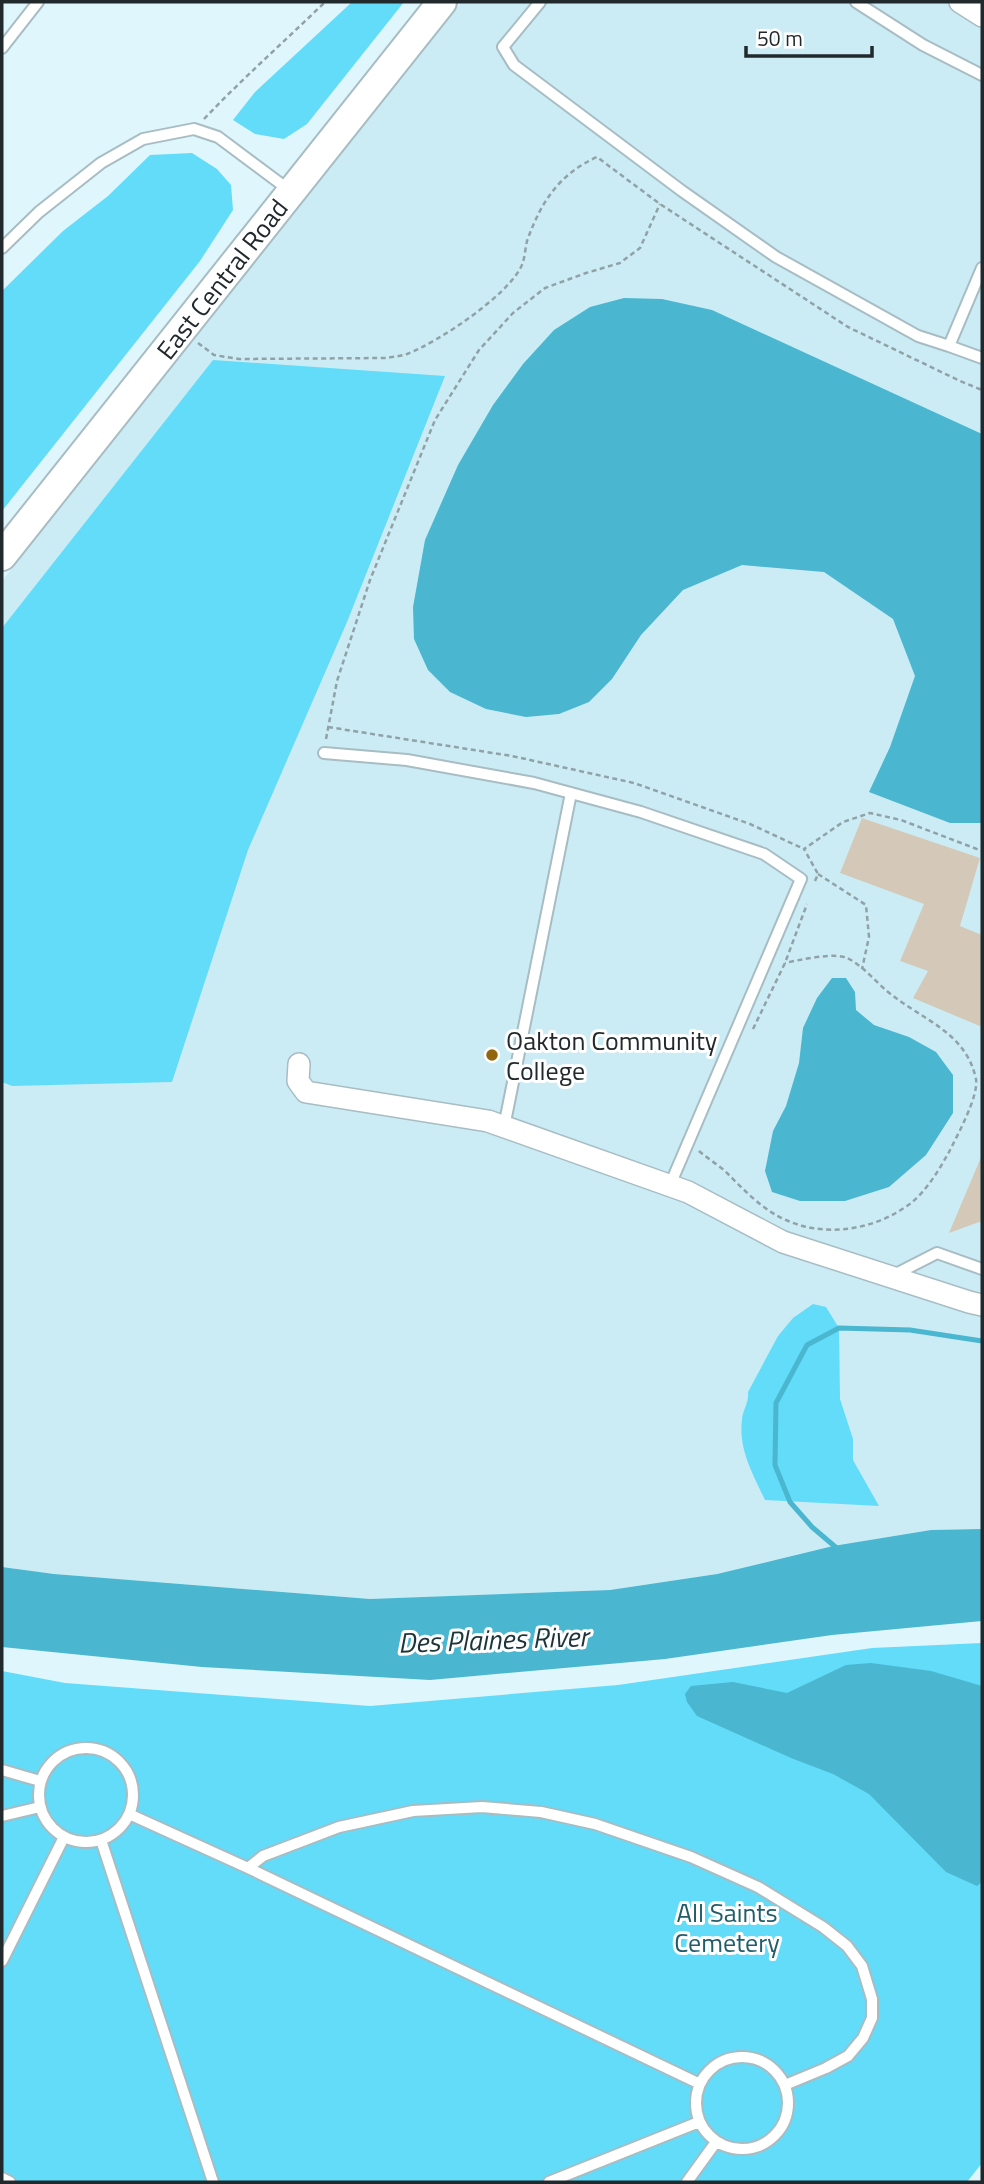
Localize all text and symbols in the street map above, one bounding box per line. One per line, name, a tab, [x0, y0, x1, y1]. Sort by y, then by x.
scale bar	[746, 14, 872, 58]
text: 50 m	[757, 22, 803, 54]
street label: East Central Road	[147, 190, 297, 368]
place label: Oakton Community College	[506, 1021, 717, 1090]
marker: Oakton Community College	[484, 1047, 500, 1063]
water label: Des Plaines River	[397, 1614, 592, 1664]
park label: All Saints Cemetery	[674, 1893, 780, 1962]

